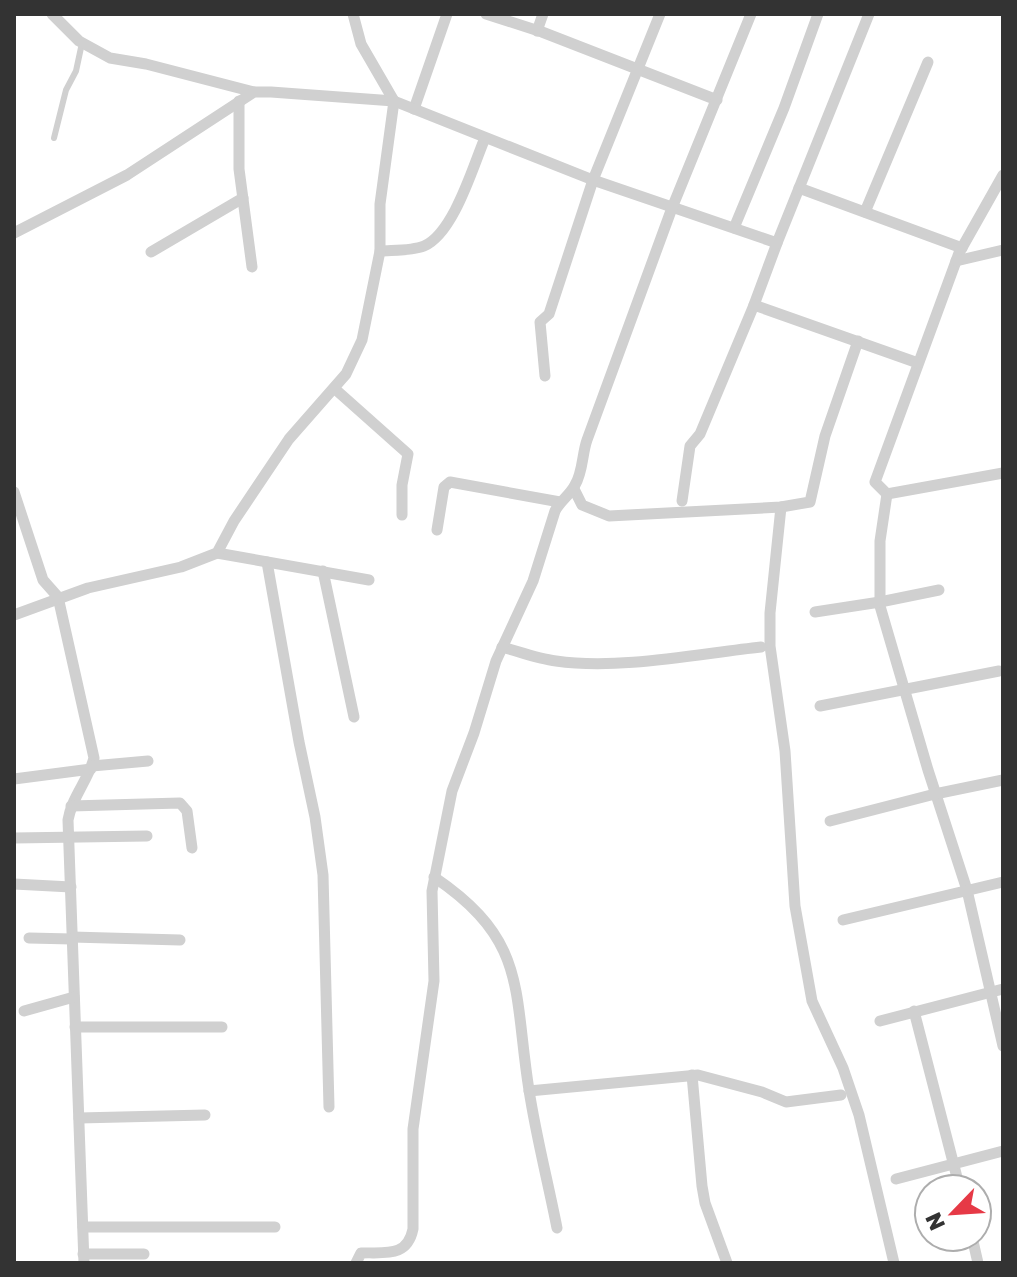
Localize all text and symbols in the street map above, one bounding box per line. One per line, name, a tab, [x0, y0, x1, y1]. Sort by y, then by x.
north arrow	[913, 1173, 993, 1253]
text: N	[919, 1208, 950, 1235]

